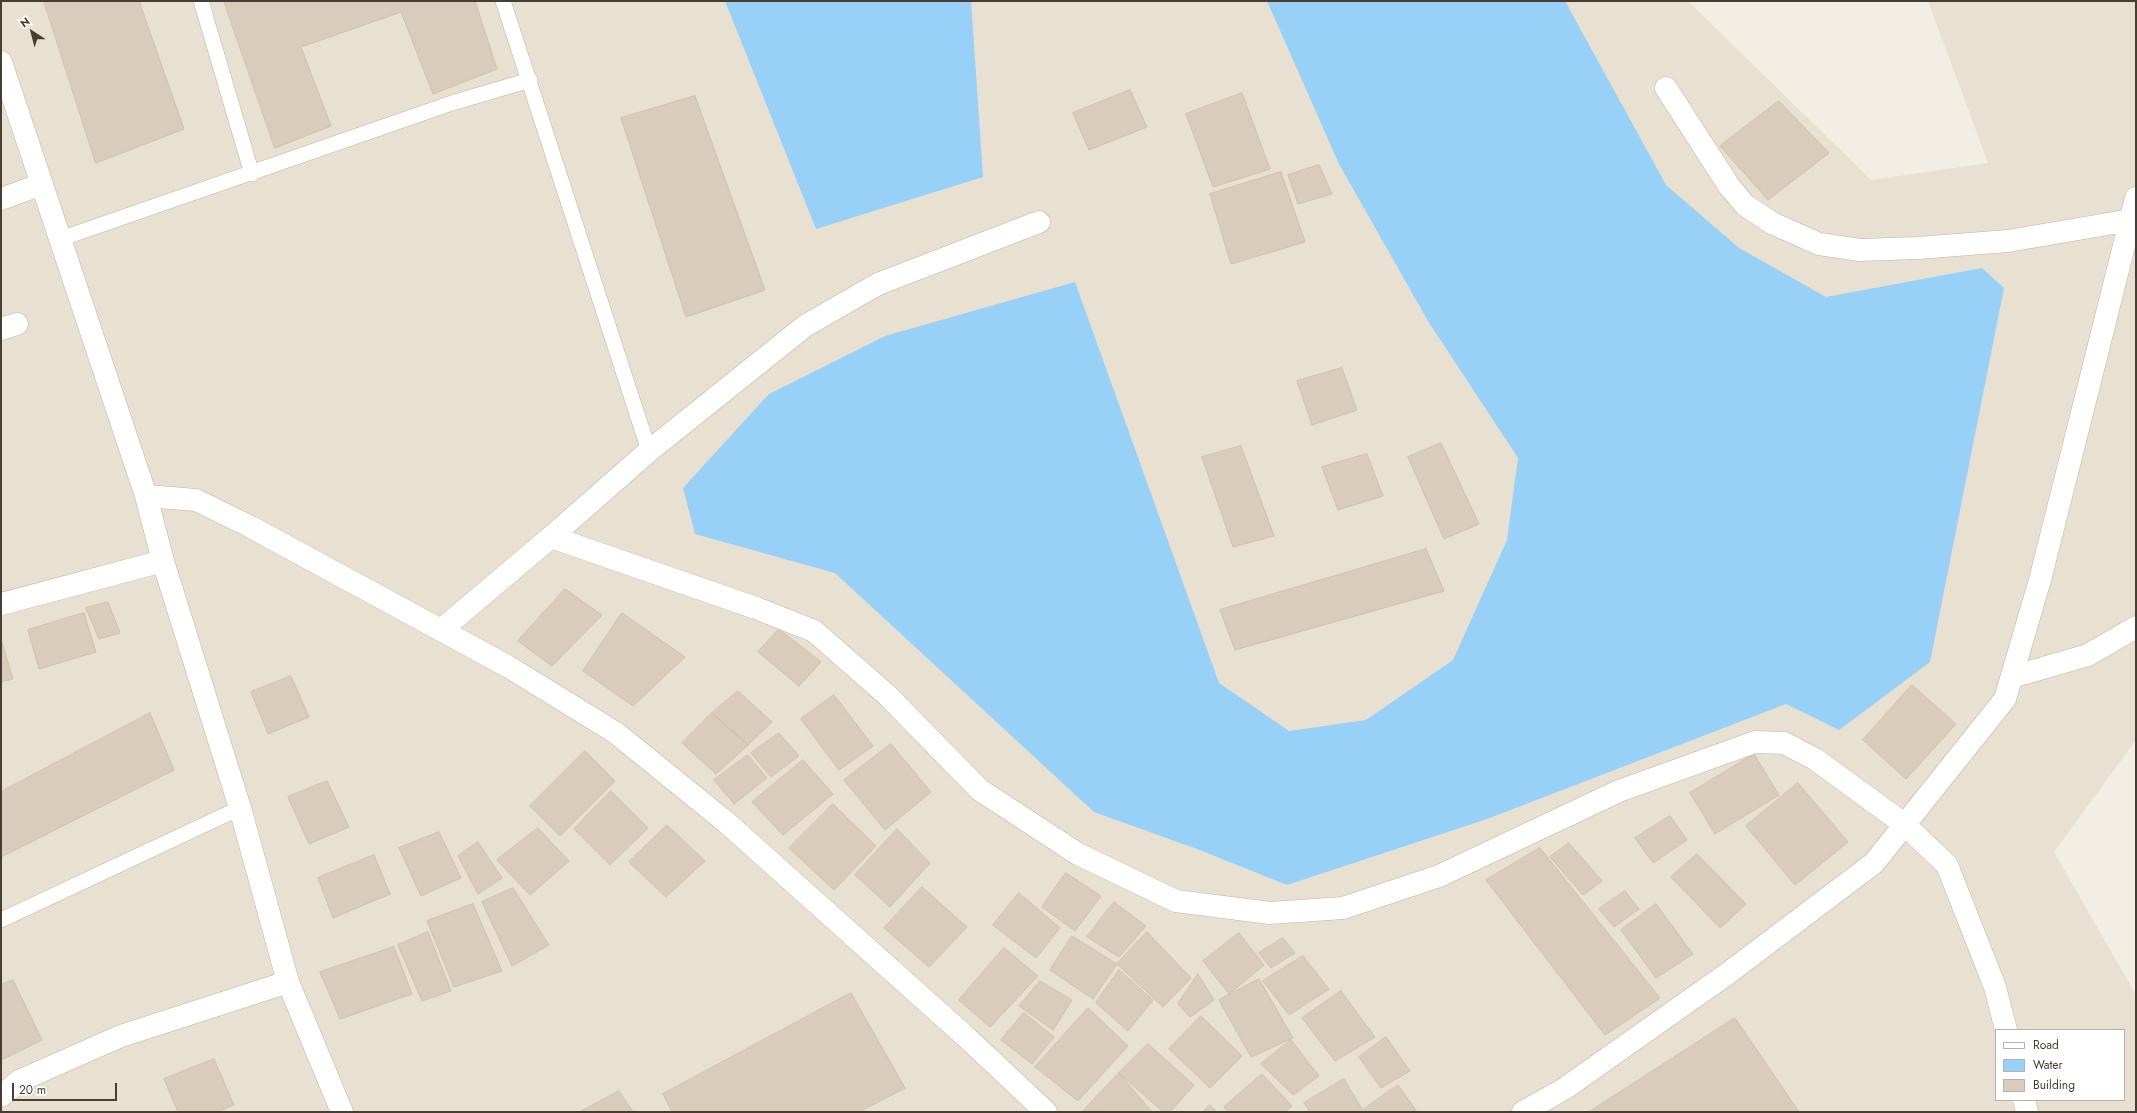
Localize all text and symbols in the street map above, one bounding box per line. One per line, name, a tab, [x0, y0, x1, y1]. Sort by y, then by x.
north arrow	[12, 12, 52, 52]
text: N	[17, 13, 33, 31]
legend	[1995, 1029, 2125, 1101]
text: Road	[2033, 1036, 2059, 1054]
text: Water	[2033, 1056, 2063, 1074]
scale bar	[14, 1075, 119, 1101]
text: Building	[2033, 1076, 2075, 1094]
text: 20 m	[19, 1081, 46, 1099]

